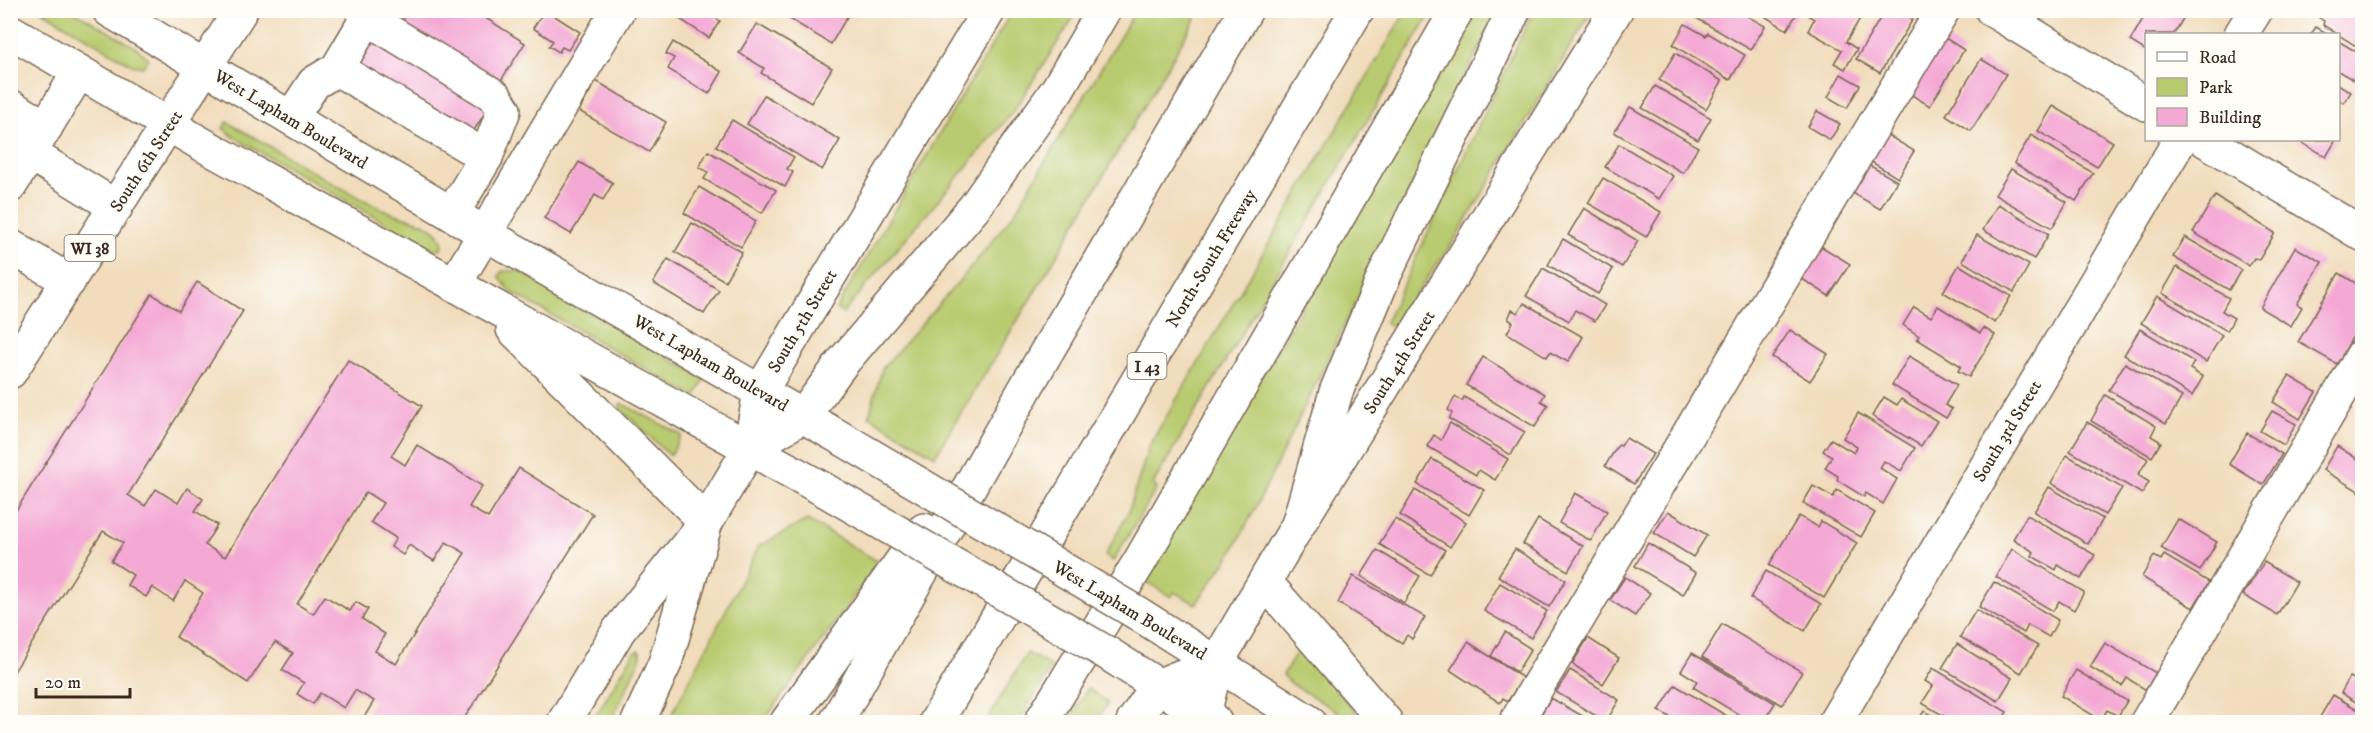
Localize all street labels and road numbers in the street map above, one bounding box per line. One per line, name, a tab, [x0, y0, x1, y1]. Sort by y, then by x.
street label: West Lapham Boulevard	[209, 65, 371, 175]
street label: South 6th Street	[106, 106, 188, 217]
street label: North-South Freeway	[1162, 185, 1262, 332]
road number: WI 38	[64, 235, 116, 261]
street label: South 5th Street	[763, 266, 842, 377]
street label: South 4th Street	[1359, 306, 1441, 418]
street label: West Lapham Boulevard	[628, 310, 792, 417]
road number: I 43	[1128, 353, 1166, 379]
street label: South 3rd Street	[1969, 376, 2047, 486]
street label: West Lapham Boulevard	[1048, 556, 1210, 666]

